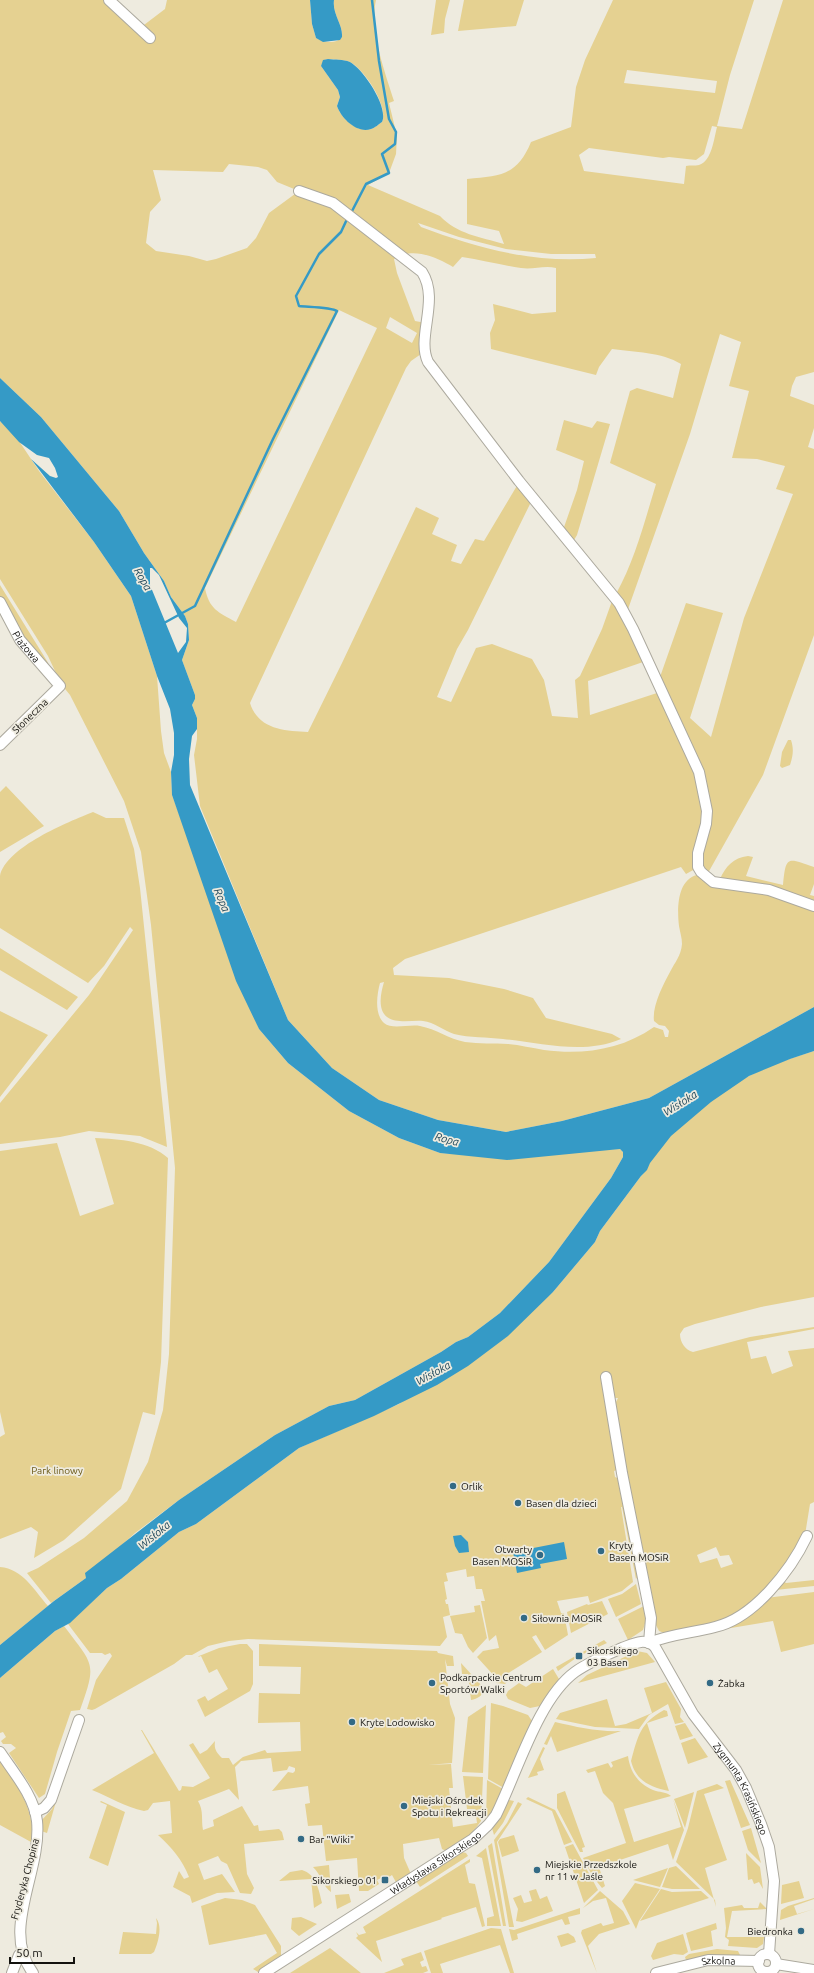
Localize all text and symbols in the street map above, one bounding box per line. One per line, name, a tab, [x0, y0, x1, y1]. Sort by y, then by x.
water label: Ropa	[132, 565, 154, 593]
street label: Plażowa	[11, 629, 42, 664]
street label: Słoneczna	[10, 696, 50, 736]
water label: Ropa	[212, 886, 232, 914]
water label: Wisłoka	[661, 1088, 699, 1118]
water label: Ropa	[434, 1130, 460, 1148]
water label: Wisłoka	[414, 1359, 452, 1387]
park label: Park linowy	[31, 1465, 83, 1476]
marker: Orlik	[448, 1481, 458, 1491]
place label: Orlik	[461, 1481, 483, 1492]
marker: Basen dla dzieci	[513, 1498, 523, 1508]
place label: Basen dla dzieci	[526, 1498, 597, 1509]
water label: Wisłoka	[136, 1518, 172, 1551]
place label: Kryty Basen MOSiR	[609, 1540, 669, 1563]
place label: Otwarty Basen MOSiR	[472, 1544, 532, 1567]
marker: Kryty Basen MOSiR	[596, 1546, 606, 1556]
marker: Otwarty Basen MOSiR	[535, 1550, 545, 1560]
marker: Siłownia MOSiR	[519, 1613, 529, 1623]
place label: Siłownia MOSiR	[532, 1613, 602, 1624]
place label: Sikorskiego 03 Basen	[587, 1645, 638, 1668]
marker: Sikorskiego 03 Basen	[574, 1651, 584, 1661]
place label: Podkarpackie Centrum Sportów Walki	[440, 1672, 542, 1695]
marker: Podkarpackie Centrum Sportów Walki	[427, 1678, 437, 1688]
marker: Żabka	[705, 1678, 715, 1688]
place label: Żabka	[718, 1678, 745, 1689]
marker: Kryte Lodowisko	[347, 1717, 357, 1727]
place label: Kryte Lodowisko	[360, 1717, 435, 1728]
street label: Zygmunta Krasińskiego	[711, 1740, 770, 1836]
place label: Miejski Ośrodek Spotu i Rekreacji	[412, 1795, 486, 1818]
marker: Miejski Ośrodek Spotu i Rekreacji	[399, 1801, 409, 1811]
street label: Władysława Sikorskiego	[388, 1829, 483, 1896]
marker: Bar "Wiki"	[296, 1834, 306, 1844]
place label: Bar "Wiki"	[309, 1834, 354, 1845]
street label: Fryderyka Chopina	[9, 1837, 41, 1921]
place label: Miejskie Przedszkole nr 11 w Jaśle	[545, 1859, 637, 1882]
marker: Miejskie Przedszkole nr 11 w Jaśle	[532, 1865, 542, 1875]
place label: Sikorskiego 01	[312, 1875, 377, 1886]
marker: Sikorskiego 01	[380, 1875, 390, 1885]
place label: Biedronka	[747, 1926, 793, 1937]
marker: Biedronka	[796, 1926, 806, 1936]
scale bar	[10, 1939, 74, 1965]
text: 50 m	[16, 1946, 43, 1959]
street label: Szkolna	[700, 1954, 736, 1967]

